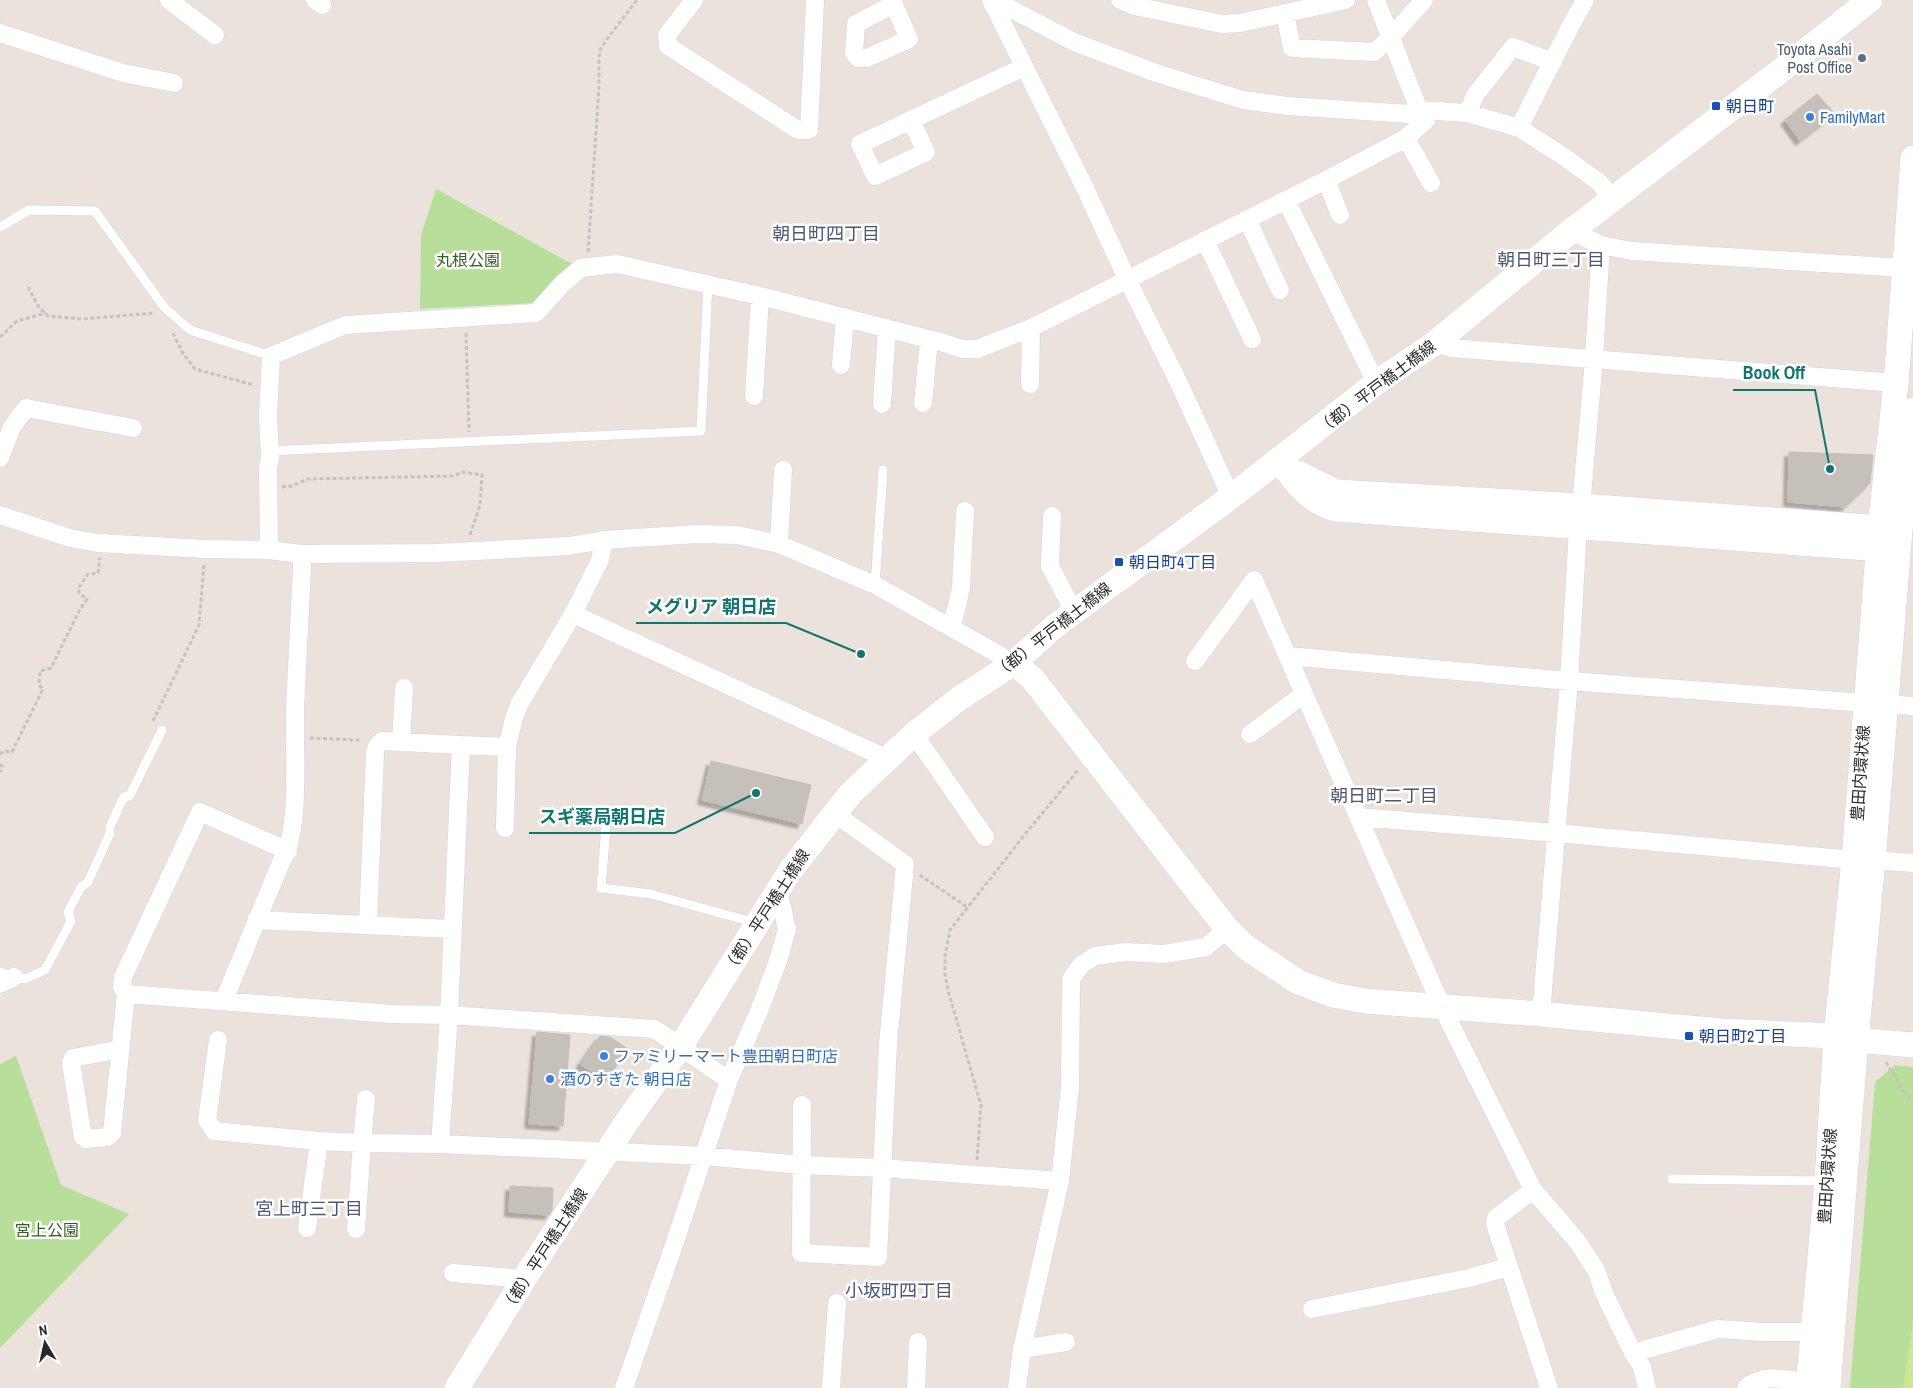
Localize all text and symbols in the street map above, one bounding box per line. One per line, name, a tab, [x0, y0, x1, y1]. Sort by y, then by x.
place label: Toyota Asahi Post Office	[1777, 38, 1852, 78]
marker: Toyota Asahi Post Office	[1856, 52, 1868, 64]
place label: 朝日町	[1726, 95, 1774, 117]
marker: 朝日町	[1710, 100, 1722, 112]
place label: FamilyMart	[1820, 106, 1885, 128]
marker: FamilyMart	[1804, 111, 1816, 123]
district label: 朝日町四丁目	[772, 221, 880, 246]
district label: 朝日町三丁目	[1497, 247, 1605, 272]
park label: 丸根公園	[436, 249, 500, 271]
street label: （都）平戸橋土橋線	[1312, 335, 1440, 439]
callout: Book Off	[1733, 357, 1815, 390]
text: Book Off	[1743, 360, 1805, 385]
place label: 朝日町4丁目	[1129, 551, 1216, 573]
marker: 朝日町4丁目	[1113, 556, 1125, 568]
street label: （都）平戸橋土橋線	[988, 577, 1116, 683]
callout: メグリア 朝日店	[636, 590, 786, 623]
text: メグリア 朝日店	[646, 594, 776, 619]
street label: 豊田内環状線	[1846, 724, 1874, 822]
district label: 朝日町二丁目	[1330, 783, 1438, 808]
callout: スギ薬局朝日店	[529, 800, 675, 833]
text: スギ薬局朝日店	[539, 804, 665, 829]
street label: （都）平戸橋土橋線	[718, 845, 814, 977]
place label: 朝日町2丁目	[1699, 1025, 1786, 1047]
marker: 朝日町2丁目	[1683, 1030, 1695, 1042]
place label: ファミリーマート豊田朝日町店	[614, 1045, 838, 1067]
marker: ファミリーマート豊田朝日町店	[598, 1050, 610, 1062]
place label: 酒のすぎた 朝日店	[560, 1068, 692, 1090]
marker: 酒のすぎた 朝日店	[544, 1073, 556, 1085]
street label: 豊田内環状線	[1813, 1127, 1841, 1225]
street label: （都）平戸橋土橋線	[496, 1184, 592, 1316]
district label: 宮上町三丁目	[255, 1196, 363, 1221]
park label: 宮上公園	[15, 1219, 79, 1241]
district label: 小坂町四丁目	[845, 1278, 953, 1303]
north arrow	[20, 1318, 70, 1368]
text: N	[37, 1321, 48, 1340]

